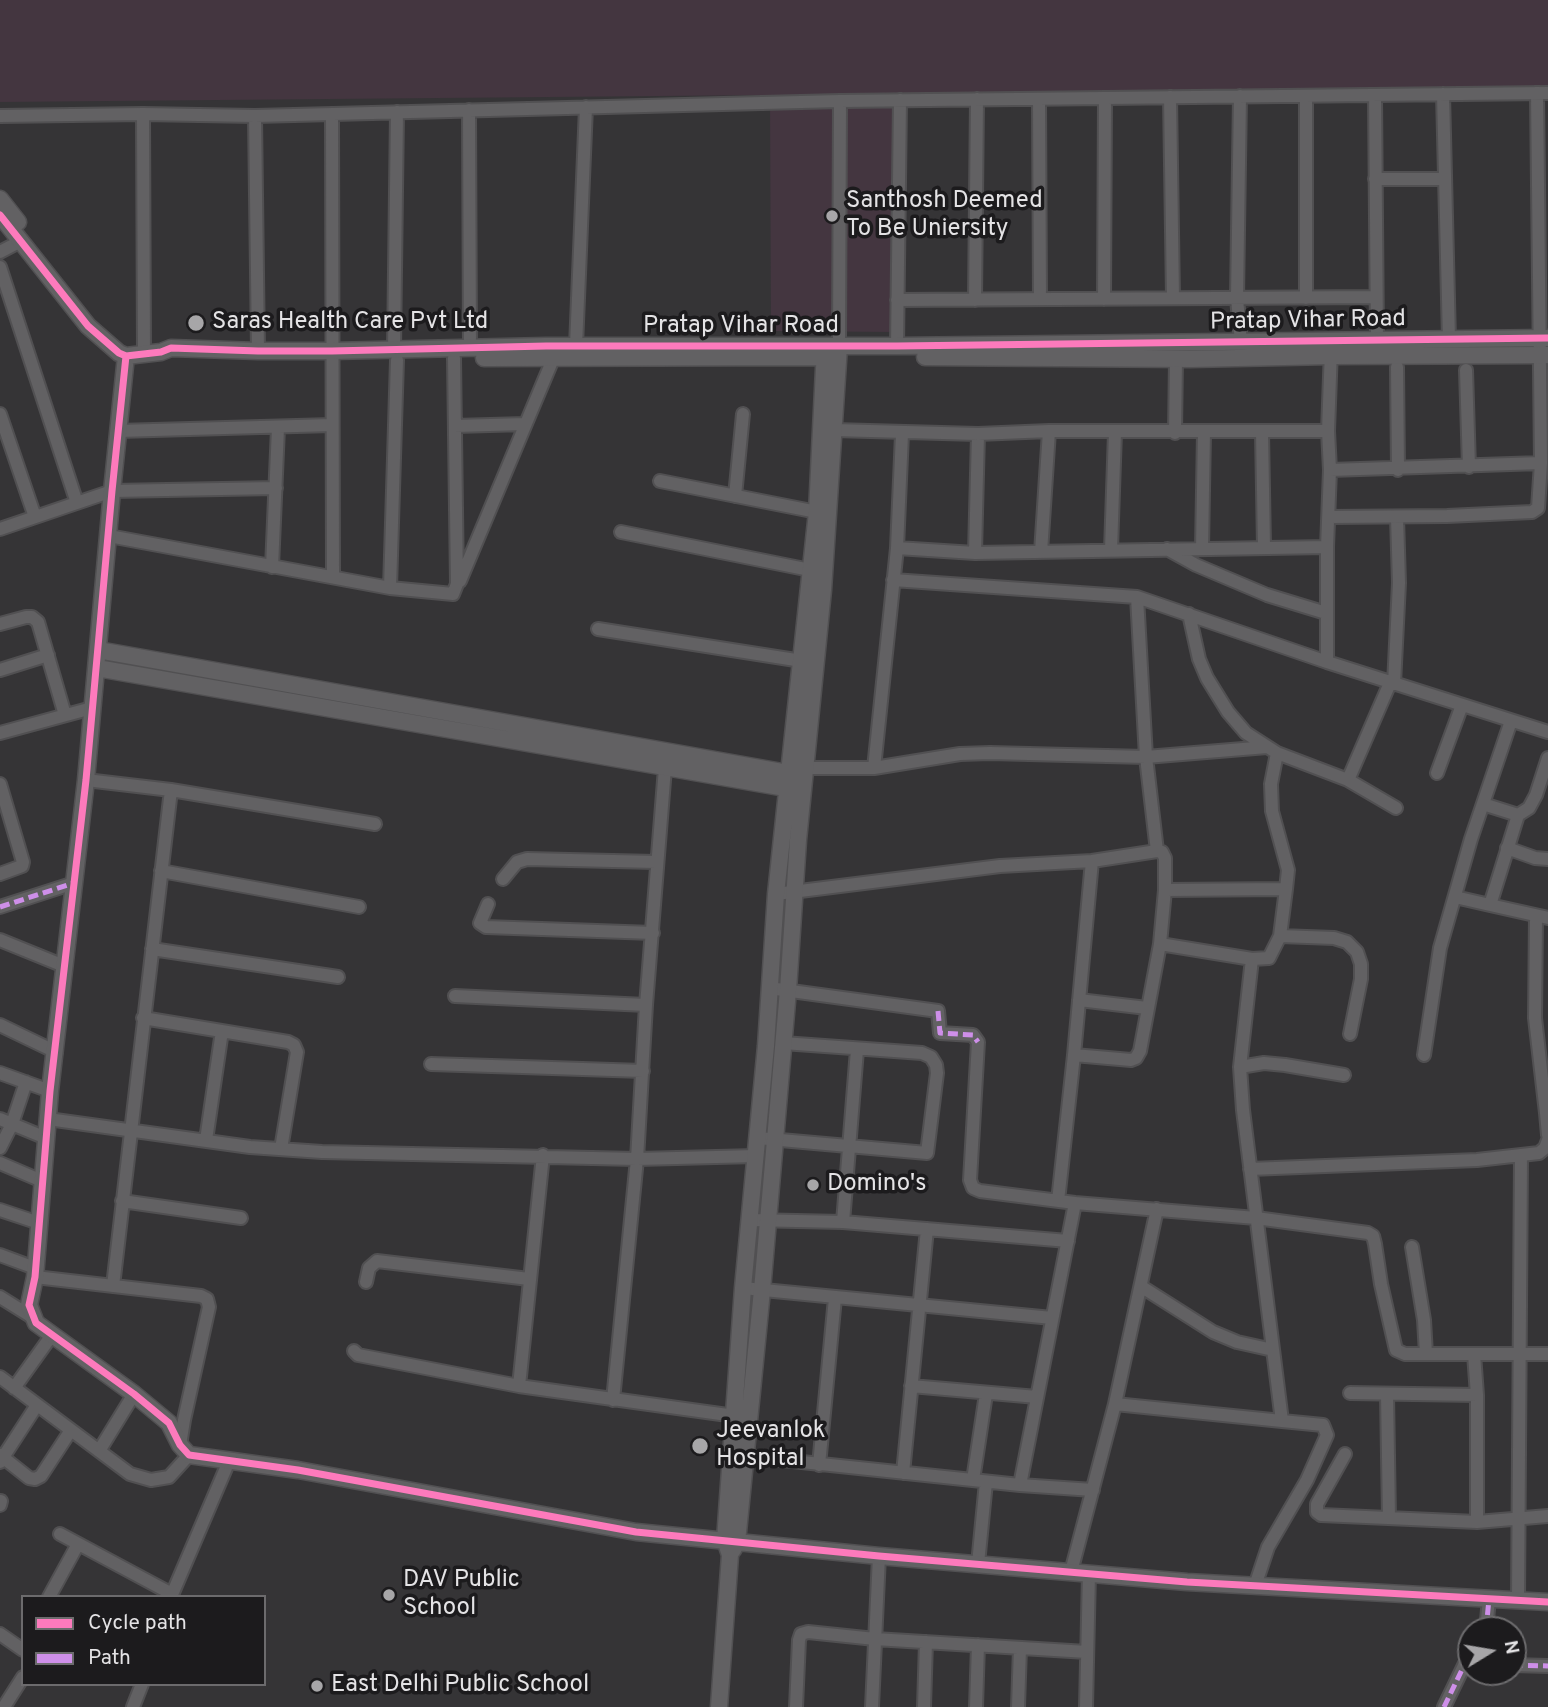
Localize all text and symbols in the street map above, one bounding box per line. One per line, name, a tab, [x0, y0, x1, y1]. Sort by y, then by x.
place label: Santhosh Deemed To Be Uniersity	[846, 188, 1043, 244]
marker: Santhosh Deemed To Be Uniersity	[824, 208, 840, 224]
street label: Pratap Vihar Road	[1210, 306, 1406, 338]
place label: Saras Health Care Pvt Ltd	[212, 309, 488, 337]
marker: Saras Health Care Pvt Ltd	[186, 313, 206, 333]
street label: Pratap Vihar Road	[643, 313, 839, 341]
place label: Domino's	[827, 1171, 926, 1199]
marker: Domino's	[805, 1177, 821, 1193]
place label: Jeevanlok Hospital	[716, 1418, 826, 1474]
marker: Jeevanlok Hospital	[690, 1436, 710, 1456]
place label: DAV Public School	[403, 1567, 520, 1623]
marker: DAV Public School	[381, 1587, 397, 1603]
legend	[21, 1595, 266, 1686]
text: Cycle path	[88, 1610, 187, 1637]
north arrow	[1457, 1616, 1527, 1686]
text: N	[1498, 1638, 1524, 1656]
text: Path	[88, 1645, 131, 1672]
place label: East Delhi Public School	[331, 1672, 589, 1700]
marker: East Delhi Public School	[309, 1678, 325, 1694]

